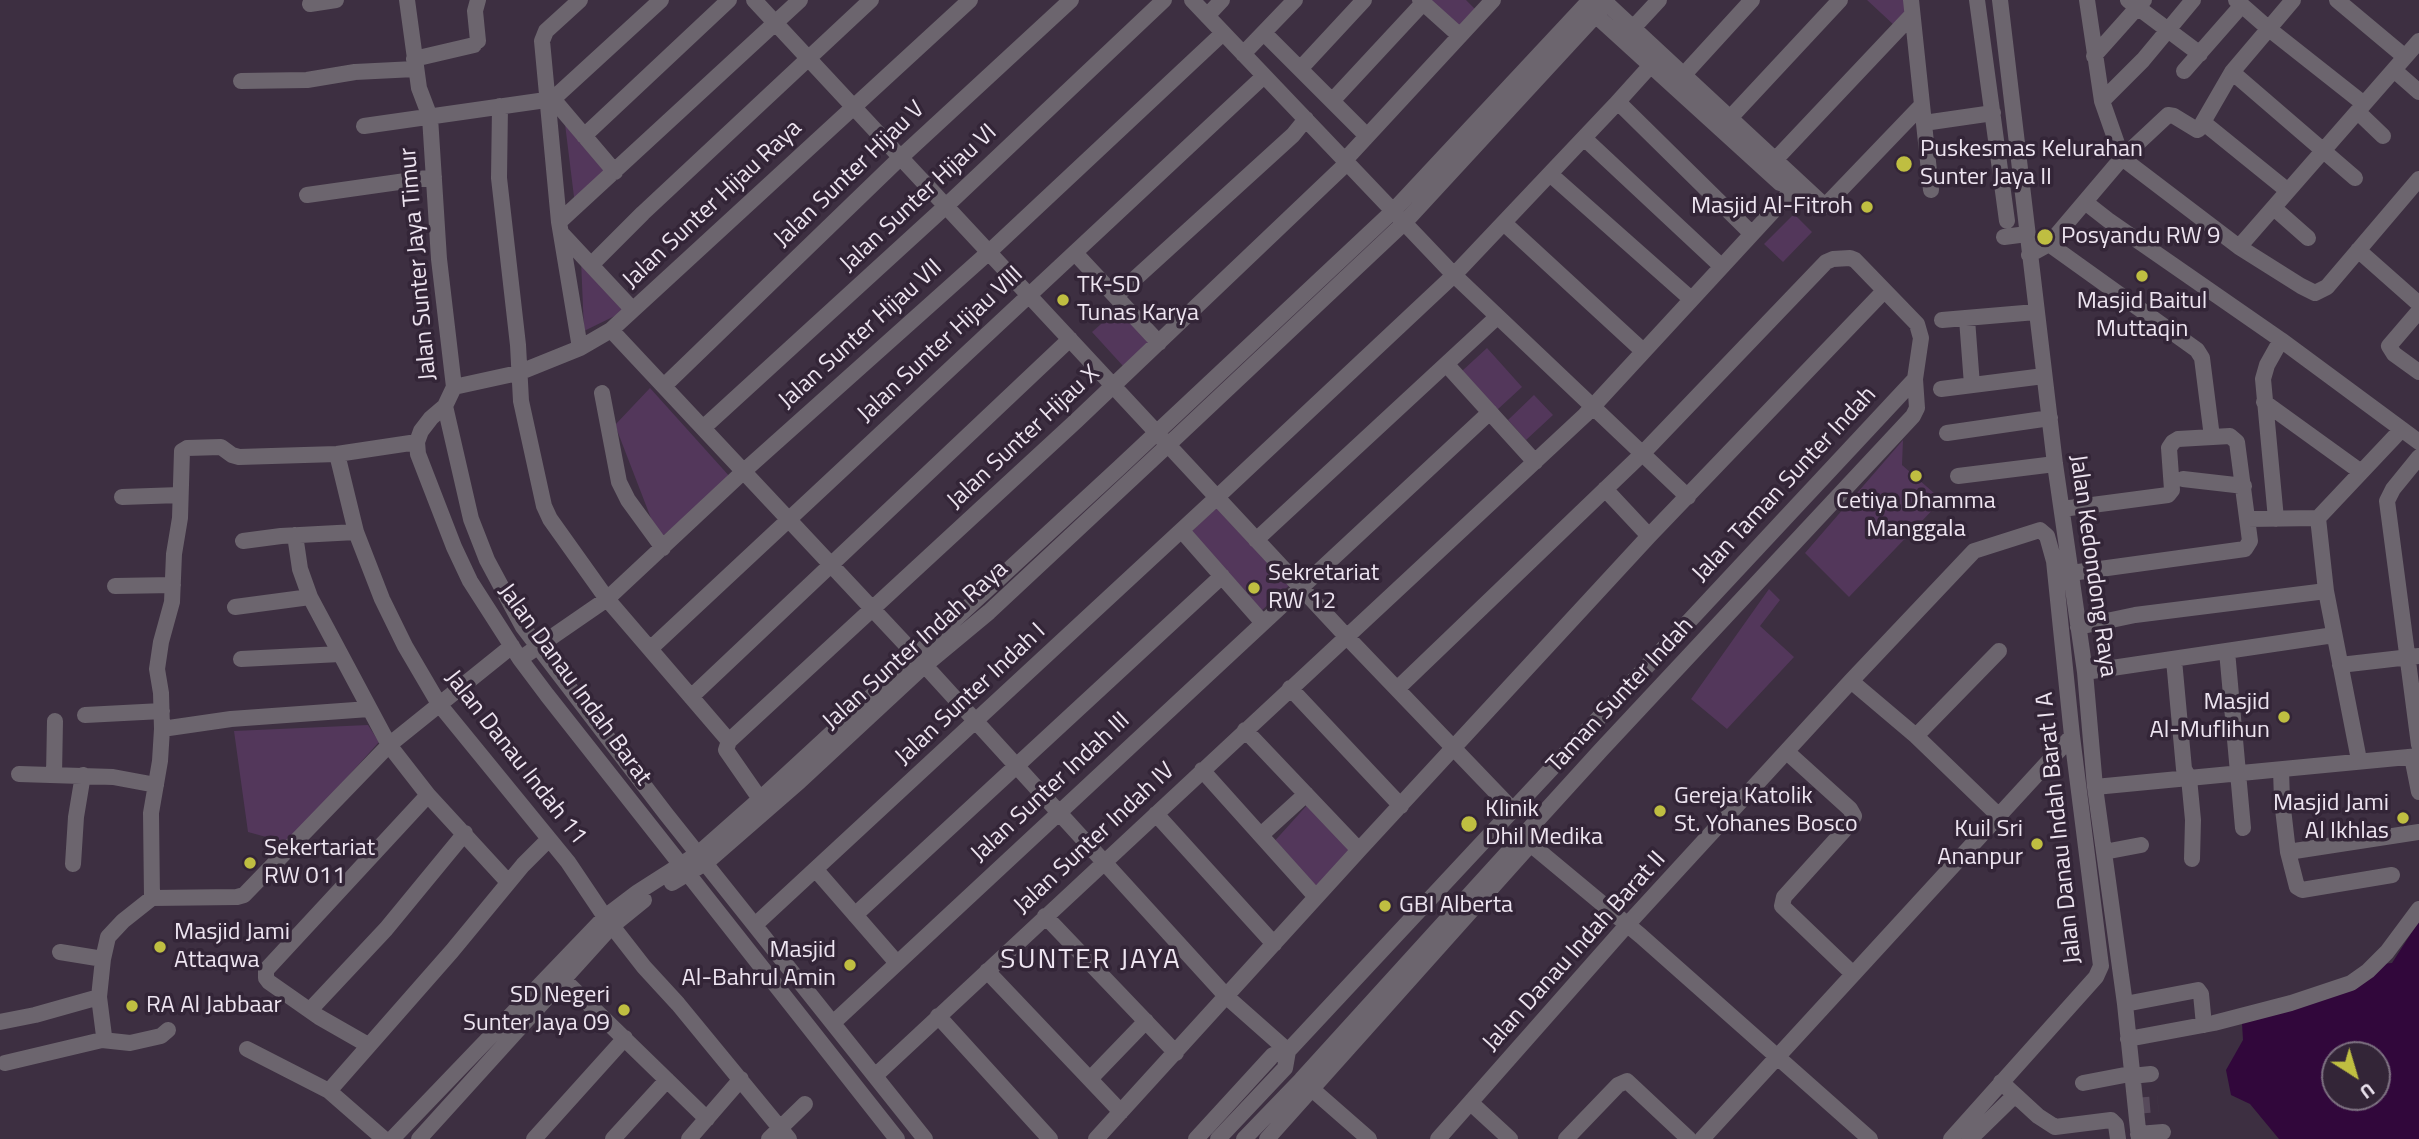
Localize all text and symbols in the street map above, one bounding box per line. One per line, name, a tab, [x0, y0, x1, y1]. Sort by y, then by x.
street label: Jalan Sunter Hijau V	[769, 96, 931, 254]
street label: Jalan Sunter Hijau Raya	[618, 115, 808, 295]
street label: Jalan Sunter Hijau VI	[835, 119, 1003, 279]
place label: Puskesmas Kelurahan Sunter Jaya II	[1920, 136, 2143, 192]
street label: Jalan Sunter Jaya Timur	[394, 146, 444, 382]
marker: Puskesmas Kelurahan Sunter Jaya II	[1894, 154, 1914, 174]
place label: Masjid Al-Fitroh	[1691, 193, 1853, 221]
marker: Masjid Al-Fitroh	[1859, 199, 1875, 215]
place label: Posyandu RW 9	[2061, 223, 2221, 251]
marker: Posyandu RW 9	[2035, 227, 2055, 247]
street label: Jalan Sunter Hijau VII	[773, 254, 949, 416]
street label: Jalan Sunter Hijau VIII	[852, 261, 1030, 429]
marker: Masjid Baitul Muttaqin	[2134, 268, 2150, 284]
place label: TK-SD Tunas Karya	[1077, 272, 1199, 328]
place label: Masjid Baitul Muttaqin	[2077, 288, 2207, 344]
marker: TK-SD Tunas Karya	[1055, 292, 1071, 308]
street label: Jalan Sunter Hijau X	[942, 360, 1106, 516]
street label: Jalan Taman Sunter Indah	[1687, 381, 1883, 589]
street label: Jalan Kedondong Raya	[2062, 453, 2122, 679]
marker: Cetiya Dhamma Manggala	[1908, 468, 1924, 484]
place label: Cetiya Dhamma Manggala	[1836, 488, 1996, 544]
street label: Jalan Sunter Indah Raya	[817, 555, 1015, 737]
place label: Sekretariat RW 12	[1268, 560, 1379, 616]
street label: Jalan Danau Indah Barat	[491, 578, 657, 792]
marker: Sekretariat RW 12	[1246, 580, 1262, 596]
street label: Taman Sunter Indah	[1542, 612, 1700, 780]
street label: Jalan Sunter Indah I	[890, 618, 1052, 772]
street label: Jalan Danau Indah 11	[438, 665, 592, 851]
place label: Masjid Al-Muflihun	[2149, 689, 2270, 745]
street label: Jalan Danau Indah Barat I A	[2031, 691, 2089, 965]
street label: Jalan Sunter Indah III	[966, 707, 1136, 869]
marker: Masjid Al-Muflihun	[2276, 709, 2292, 725]
street label: Jalan Sunter Indah IV	[1009, 757, 1181, 921]
place label: Gereja Katolik St. Yohanes Bosco	[1674, 783, 1858, 839]
place label: Masjid Jami Al Ikhlas	[2273, 790, 2389, 846]
place label: Klinik Dhil Medika	[1485, 796, 1603, 852]
marker: Gereja Katolik St. Yohanes Bosco	[1652, 803, 1668, 819]
marker: Masjid Jami Al Ikhlas	[2395, 810, 2411, 826]
marker: Klinik Dhil Medika	[1459, 814, 1479, 834]
place label: Kuil Sri Ananpur	[1937, 816, 2023, 872]
place label: Sekertariat RW 011	[264, 835, 375, 891]
marker: Kuil Sri Ananpur	[2029, 836, 2045, 852]
street label: Jalan Danau Indah Barat II	[1477, 846, 1673, 1058]
marker: Sekertariat RW 011	[242, 855, 258, 871]
place label: GBI Alberta	[1399, 892, 1513, 920]
marker: GBI Alberta	[1377, 898, 1393, 914]
place label: Masjid Jami Attaqwa	[174, 919, 290, 975]
place label: Masjid Al-Bahrul Amin	[682, 937, 836, 993]
marker: Masjid Jami Attaqwa	[152, 939, 168, 955]
district label: SUNTER JAYA	[1002, 944, 1180, 978]
marker: Masjid Al-Bahrul Amin	[842, 957, 858, 973]
place label: SD Negeri Sunter Jaya 09	[463, 982, 610, 1038]
place label: RA Al Jabbaar	[146, 992, 282, 1020]
marker: RA Al Jabbaar	[124, 998, 140, 1014]
marker: SD Negeri Sunter Jaya 09	[616, 1002, 632, 1018]
north arrow	[2321, 1041, 2391, 1111]
text: U	[2354, 1076, 2381, 1107]

